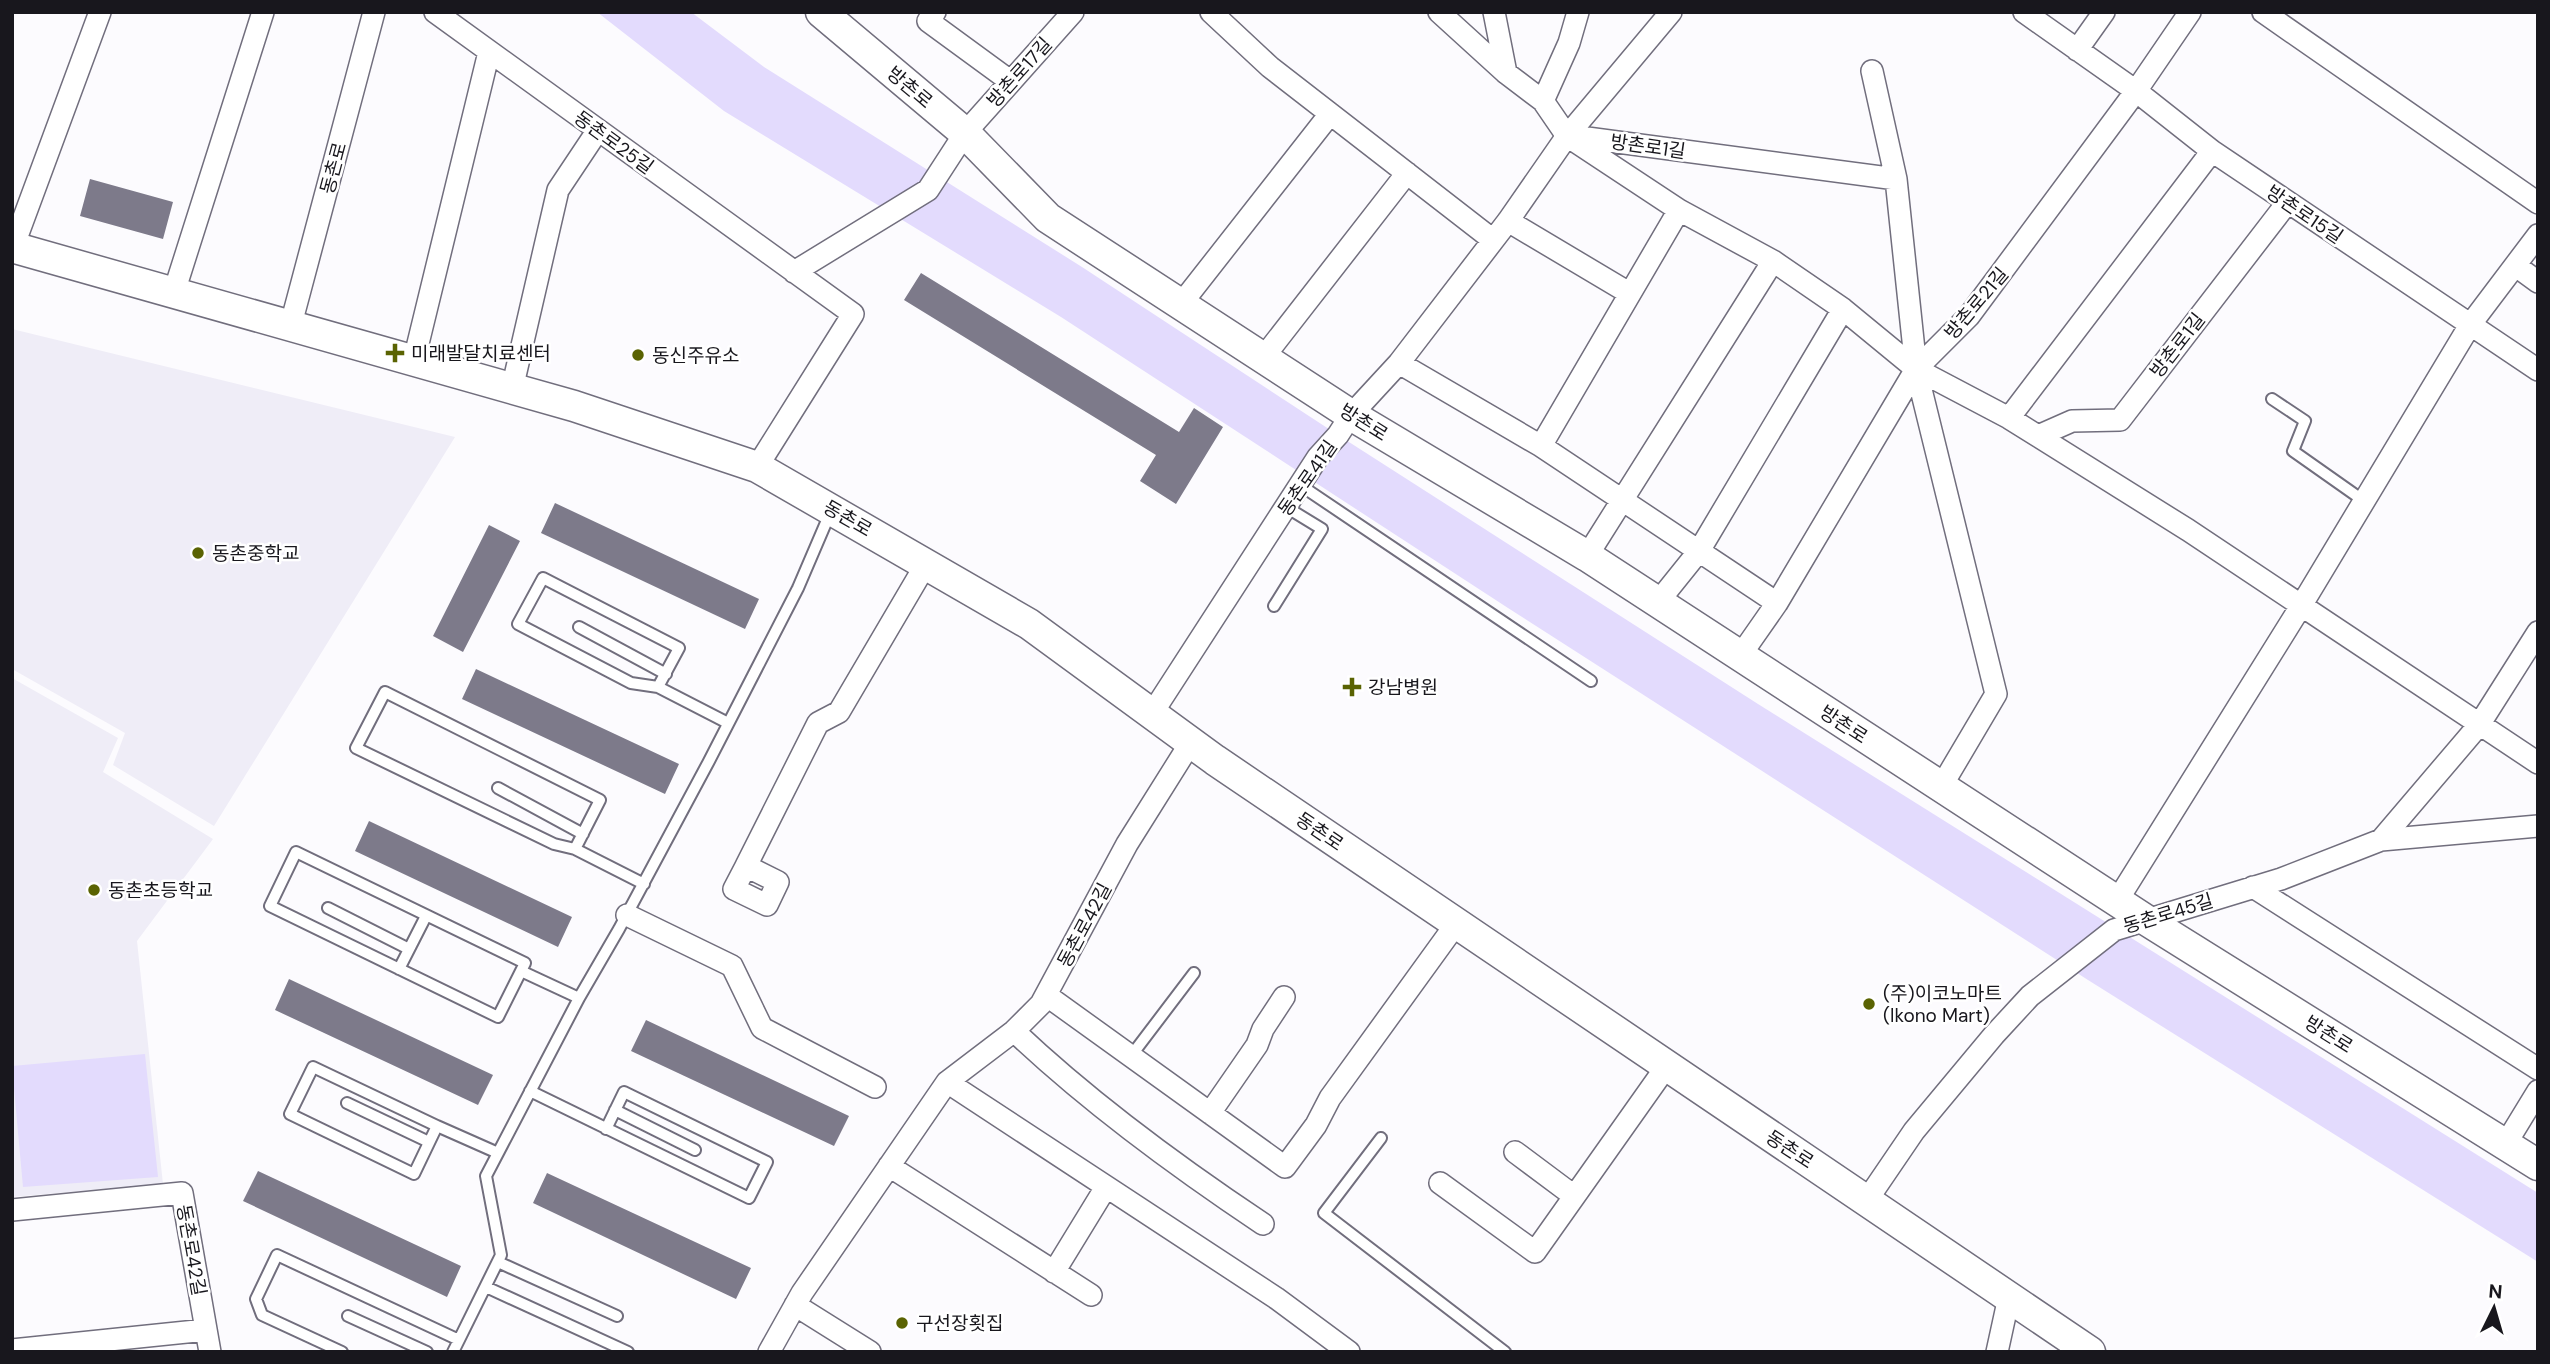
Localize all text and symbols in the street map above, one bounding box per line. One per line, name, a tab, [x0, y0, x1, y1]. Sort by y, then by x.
street label: 방촌로17길	[981, 32, 1057, 113]
street label: 방촌로	[882, 61, 938, 114]
street label: 동촌로25길	[569, 105, 658, 180]
street label: 방촌로1길	[1609, 129, 1687, 164]
street label: 동촌로	[315, 140, 352, 197]
street label: 방촌로15길	[2261, 180, 2348, 249]
street label: 방촌로21길	[1939, 262, 2014, 345]
street label: 방촌로1길	[2144, 308, 2211, 383]
place label: 미래발달치료센터	[411, 341, 551, 366]
marker: 미래발달치료센터	[385, 343, 405, 363]
place label: 동신주유소	[652, 343, 739, 368]
marker: 동신주유소	[630, 347, 646, 363]
street label: 방촌로	[1335, 398, 1393, 447]
street label: 동촌로41길	[1272, 435, 1343, 521]
street label: 동촌로	[819, 494, 877, 542]
place label: 동촌중학교	[212, 541, 299, 566]
marker: 동촌중학교	[190, 545, 206, 561]
place label: 강남병원	[1368, 675, 1438, 700]
marker: 강남병원	[1342, 677, 1362, 697]
street label: 방촌로	[1815, 700, 1873, 749]
street label: 동촌로	[1291, 806, 1348, 856]
place label: 동촌초등학교	[108, 878, 213, 903]
street label: 동촌로42길	[1052, 879, 1117, 972]
marker: 동촌초등학교	[86, 882, 102, 898]
street label: 동촌로45길	[2120, 888, 2216, 939]
place label: (주)이코노마트 (Ikono Mart)	[1883, 981, 2002, 1028]
marker: (주)이코노마트 (Ikono Mart)	[1861, 996, 1877, 1012]
street label: 방촌로	[2300, 1010, 2358, 1059]
street label: 동촌로	[1761, 1125, 1819, 1174]
street label: 동촌로42길	[171, 1202, 212, 1298]
north arrow	[2459, 1273, 2529, 1343]
text: N	[2487, 1279, 2503, 1305]
place label: 구선장횟집	[916, 1311, 1003, 1336]
marker: 구선장횟집	[894, 1315, 910, 1331]

